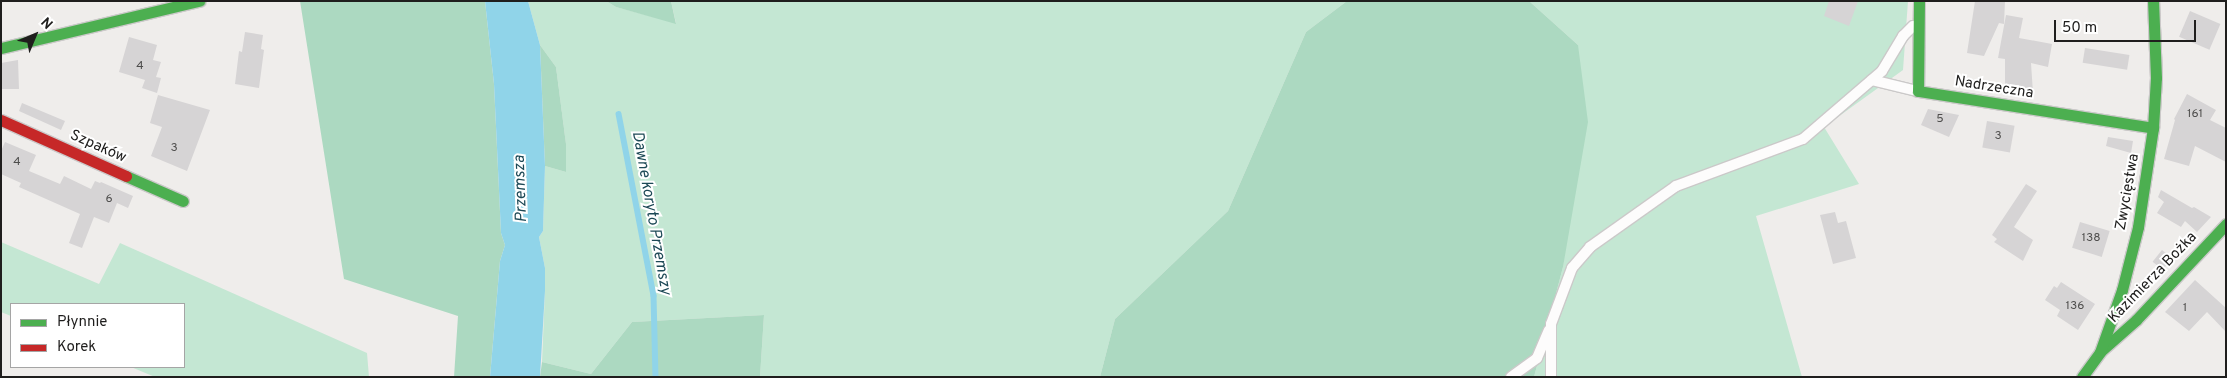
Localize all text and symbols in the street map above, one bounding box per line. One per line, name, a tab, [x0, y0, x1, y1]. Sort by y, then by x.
north arrow	[10, 10, 60, 60]
scale bar	[2057, 10, 2200, 42]
text: N	[36, 14, 56, 34]
text: 50 m	[2062, 19, 2097, 38]
house number: 4	[136, 60, 144, 74]
street label: Nadrzeczna	[1953, 73, 2035, 103]
house number: 161	[2187, 108, 2203, 122]
house number: 5	[1936, 113, 1944, 127]
street label: Szpaków	[67, 127, 129, 167]
water label: Dawne koryto Przemszy	[627, 130, 675, 296]
house number: 3	[1994, 130, 2002, 144]
house number: 3	[170, 142, 178, 156]
street label: Zwycięstwa	[2112, 152, 2144, 232]
water label: Przemsza	[510, 155, 532, 223]
house number: 4	[13, 156, 21, 170]
house number: 6	[105, 193, 113, 207]
street label: Kazimierza Bożka	[2105, 229, 2201, 327]
house number: 138	[2081, 232, 2101, 246]
house number: 136	[2066, 300, 2084, 314]
house number: 1	[2183, 302, 2187, 316]
legend	[10, 303, 185, 368]
text: Płynnie	[57, 313, 107, 332]
text: Korek	[57, 338, 96, 357]

